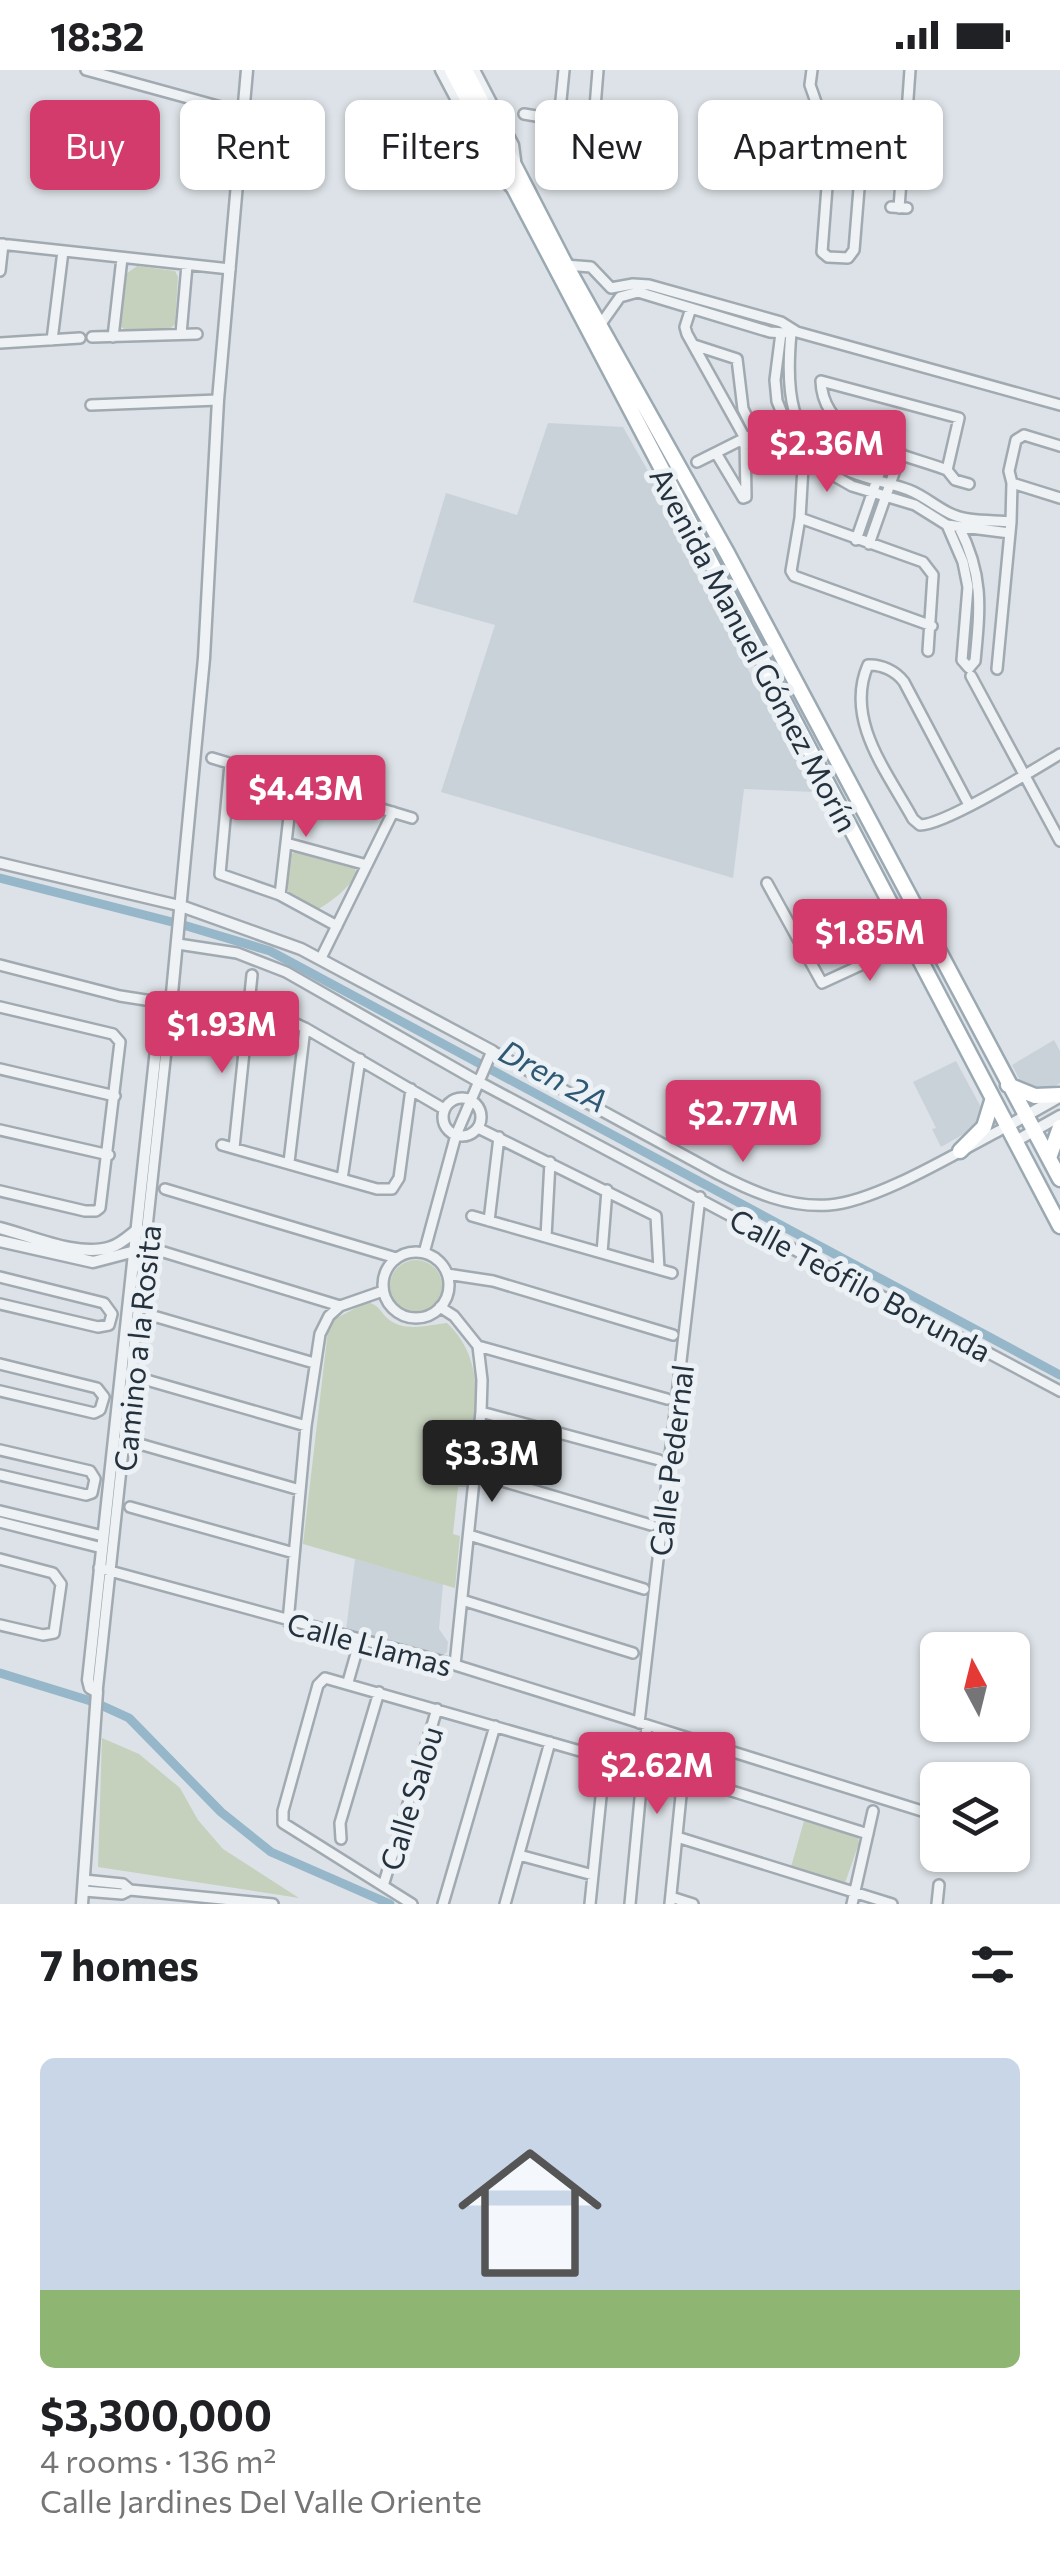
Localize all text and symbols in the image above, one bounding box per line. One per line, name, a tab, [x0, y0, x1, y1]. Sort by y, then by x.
text: 18:32	[50, 12, 144, 59]
chip: Buy	[30, 100, 160, 190]
chip: Rent	[180, 100, 325, 190]
chip: Filters	[345, 100, 515, 190]
chip: New	[535, 100, 678, 190]
chip: Apartment	[698, 100, 943, 190]
pin: $2.36M	[746, 410, 908, 495]
text: $2.36M	[770, 422, 884, 462]
street label: Avenida Manuel Gómez Morín	[643, 461, 867, 837]
pin: $4.43M	[225, 755, 387, 840]
text: $4.43M	[248, 767, 364, 807]
pin: $1.85M	[789, 899, 951, 984]
text: $1.85M	[815, 911, 925, 951]
pin: $1.93M	[141, 991, 303, 1076]
text: $1.93M	[167, 1003, 277, 1043]
water label: Dren 2A	[493, 1030, 615, 1120]
pin: $2.77M	[662, 1080, 824, 1165]
text: $2.77M	[688, 1092, 798, 1132]
street label: Calle Teófilo Borunda	[724, 1199, 998, 1369]
street label: Camino a la Rosita	[105, 1223, 167, 1473]
street label: Calle Pedernal	[640, 1362, 700, 1558]
pin: $3.3M	[422, 1420, 562, 1505]
text: $3.3M	[445, 1432, 539, 1472]
street label: Calle Llamas	[284, 1603, 456, 1683]
north arrow	[920, 1632, 1030, 1742]
map controls	[920, 1632, 1030, 1872]
street label: Calle Salou	[371, 1722, 449, 1874]
pin: $2.62M	[576, 1732, 738, 1817]
text: $2.62M	[600, 1744, 714, 1784]
button: layers	[920, 1762, 1030, 1872]
icon: filters	[965, 1937, 1020, 1992]
text: 7 homes	[40, 1938, 199, 1990]
icon: home	[440, 2123, 620, 2303]
text: $3,300,000	[40, 2388, 272, 2440]
text: 4 rooms · 136 m²	[40, 2440, 276, 2480]
text: Calle Jardines Del Valle Oriente	[40, 2480, 482, 2520]

